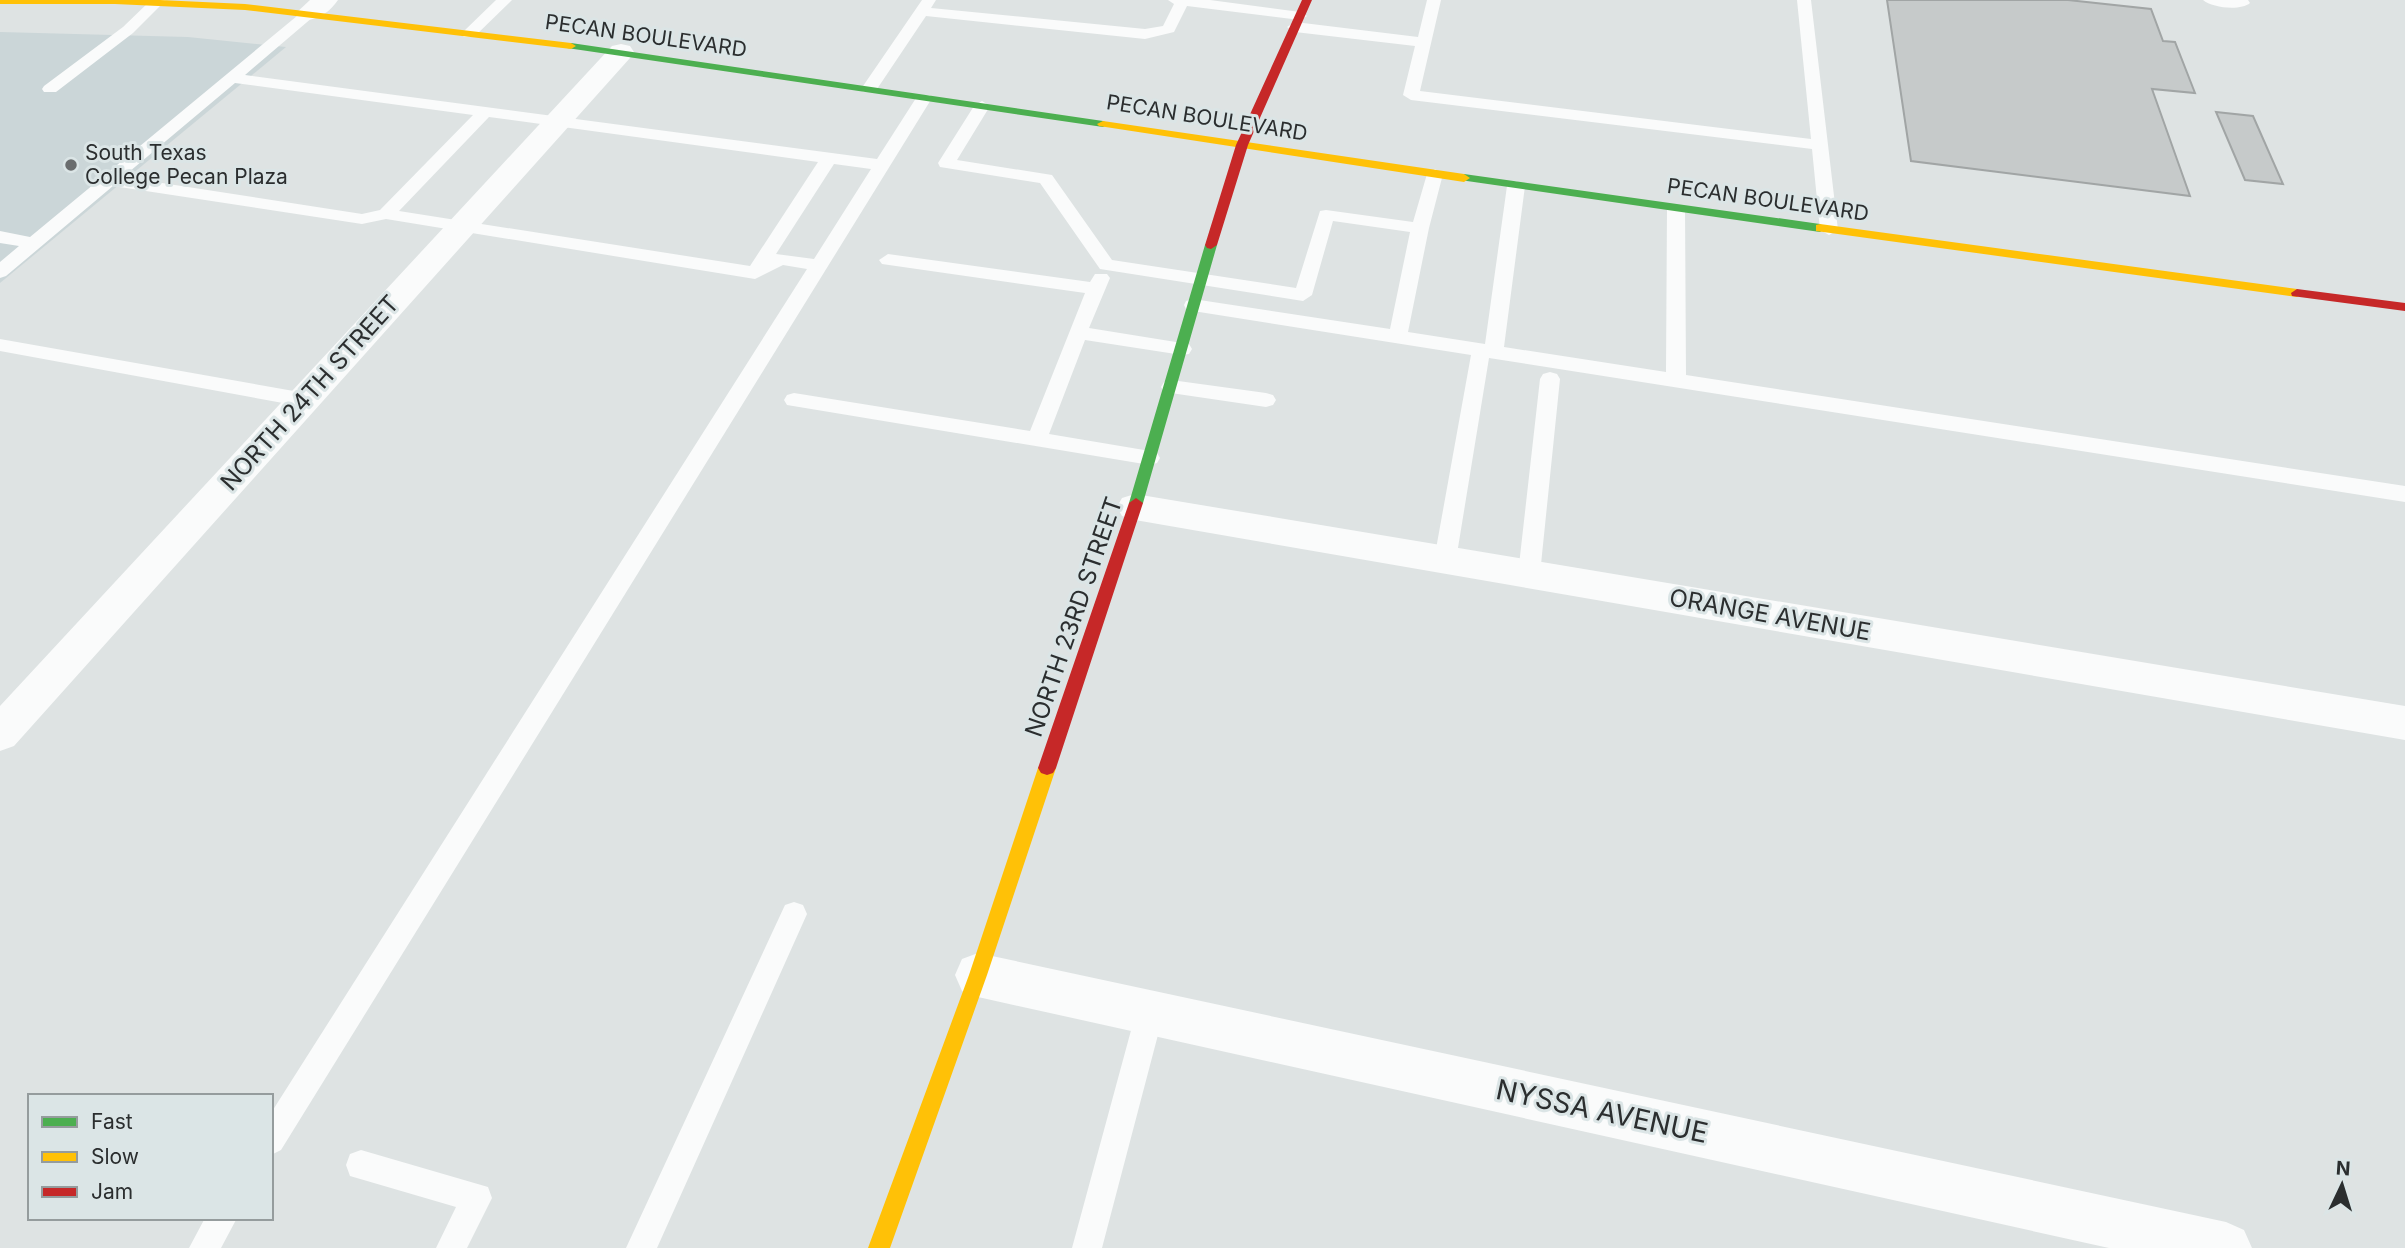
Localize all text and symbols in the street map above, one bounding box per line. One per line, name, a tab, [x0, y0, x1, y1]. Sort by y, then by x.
street label: PECAN BOULEVARD	[544, 9, 748, 62]
street label: PECAN BOULEVARD	[1105, 89, 1309, 146]
place label: South Texas College Pecan Plaza	[85, 140, 288, 189]
marker: South Texas College Pecan Plaza	[63, 157, 79, 173]
street label: PECAN BOULEVARD	[1666, 173, 1870, 226]
street label: NORTH 24TH STREET	[214, 289, 405, 496]
street label: NORTH 23RD STREET	[1019, 493, 1128, 741]
street label: ORANGE AVENUE	[1667, 583, 1873, 646]
street label: NYSSA AVENUE	[1493, 1072, 1711, 1150]
legend	[28, 1094, 273, 1220]
text: Fast	[91, 1109, 133, 1134]
text: Slow	[91, 1144, 139, 1169]
north arrow	[2307, 1150, 2377, 1220]
text: N	[2335, 1157, 2351, 1181]
text: Jam	[91, 1179, 133, 1204]

